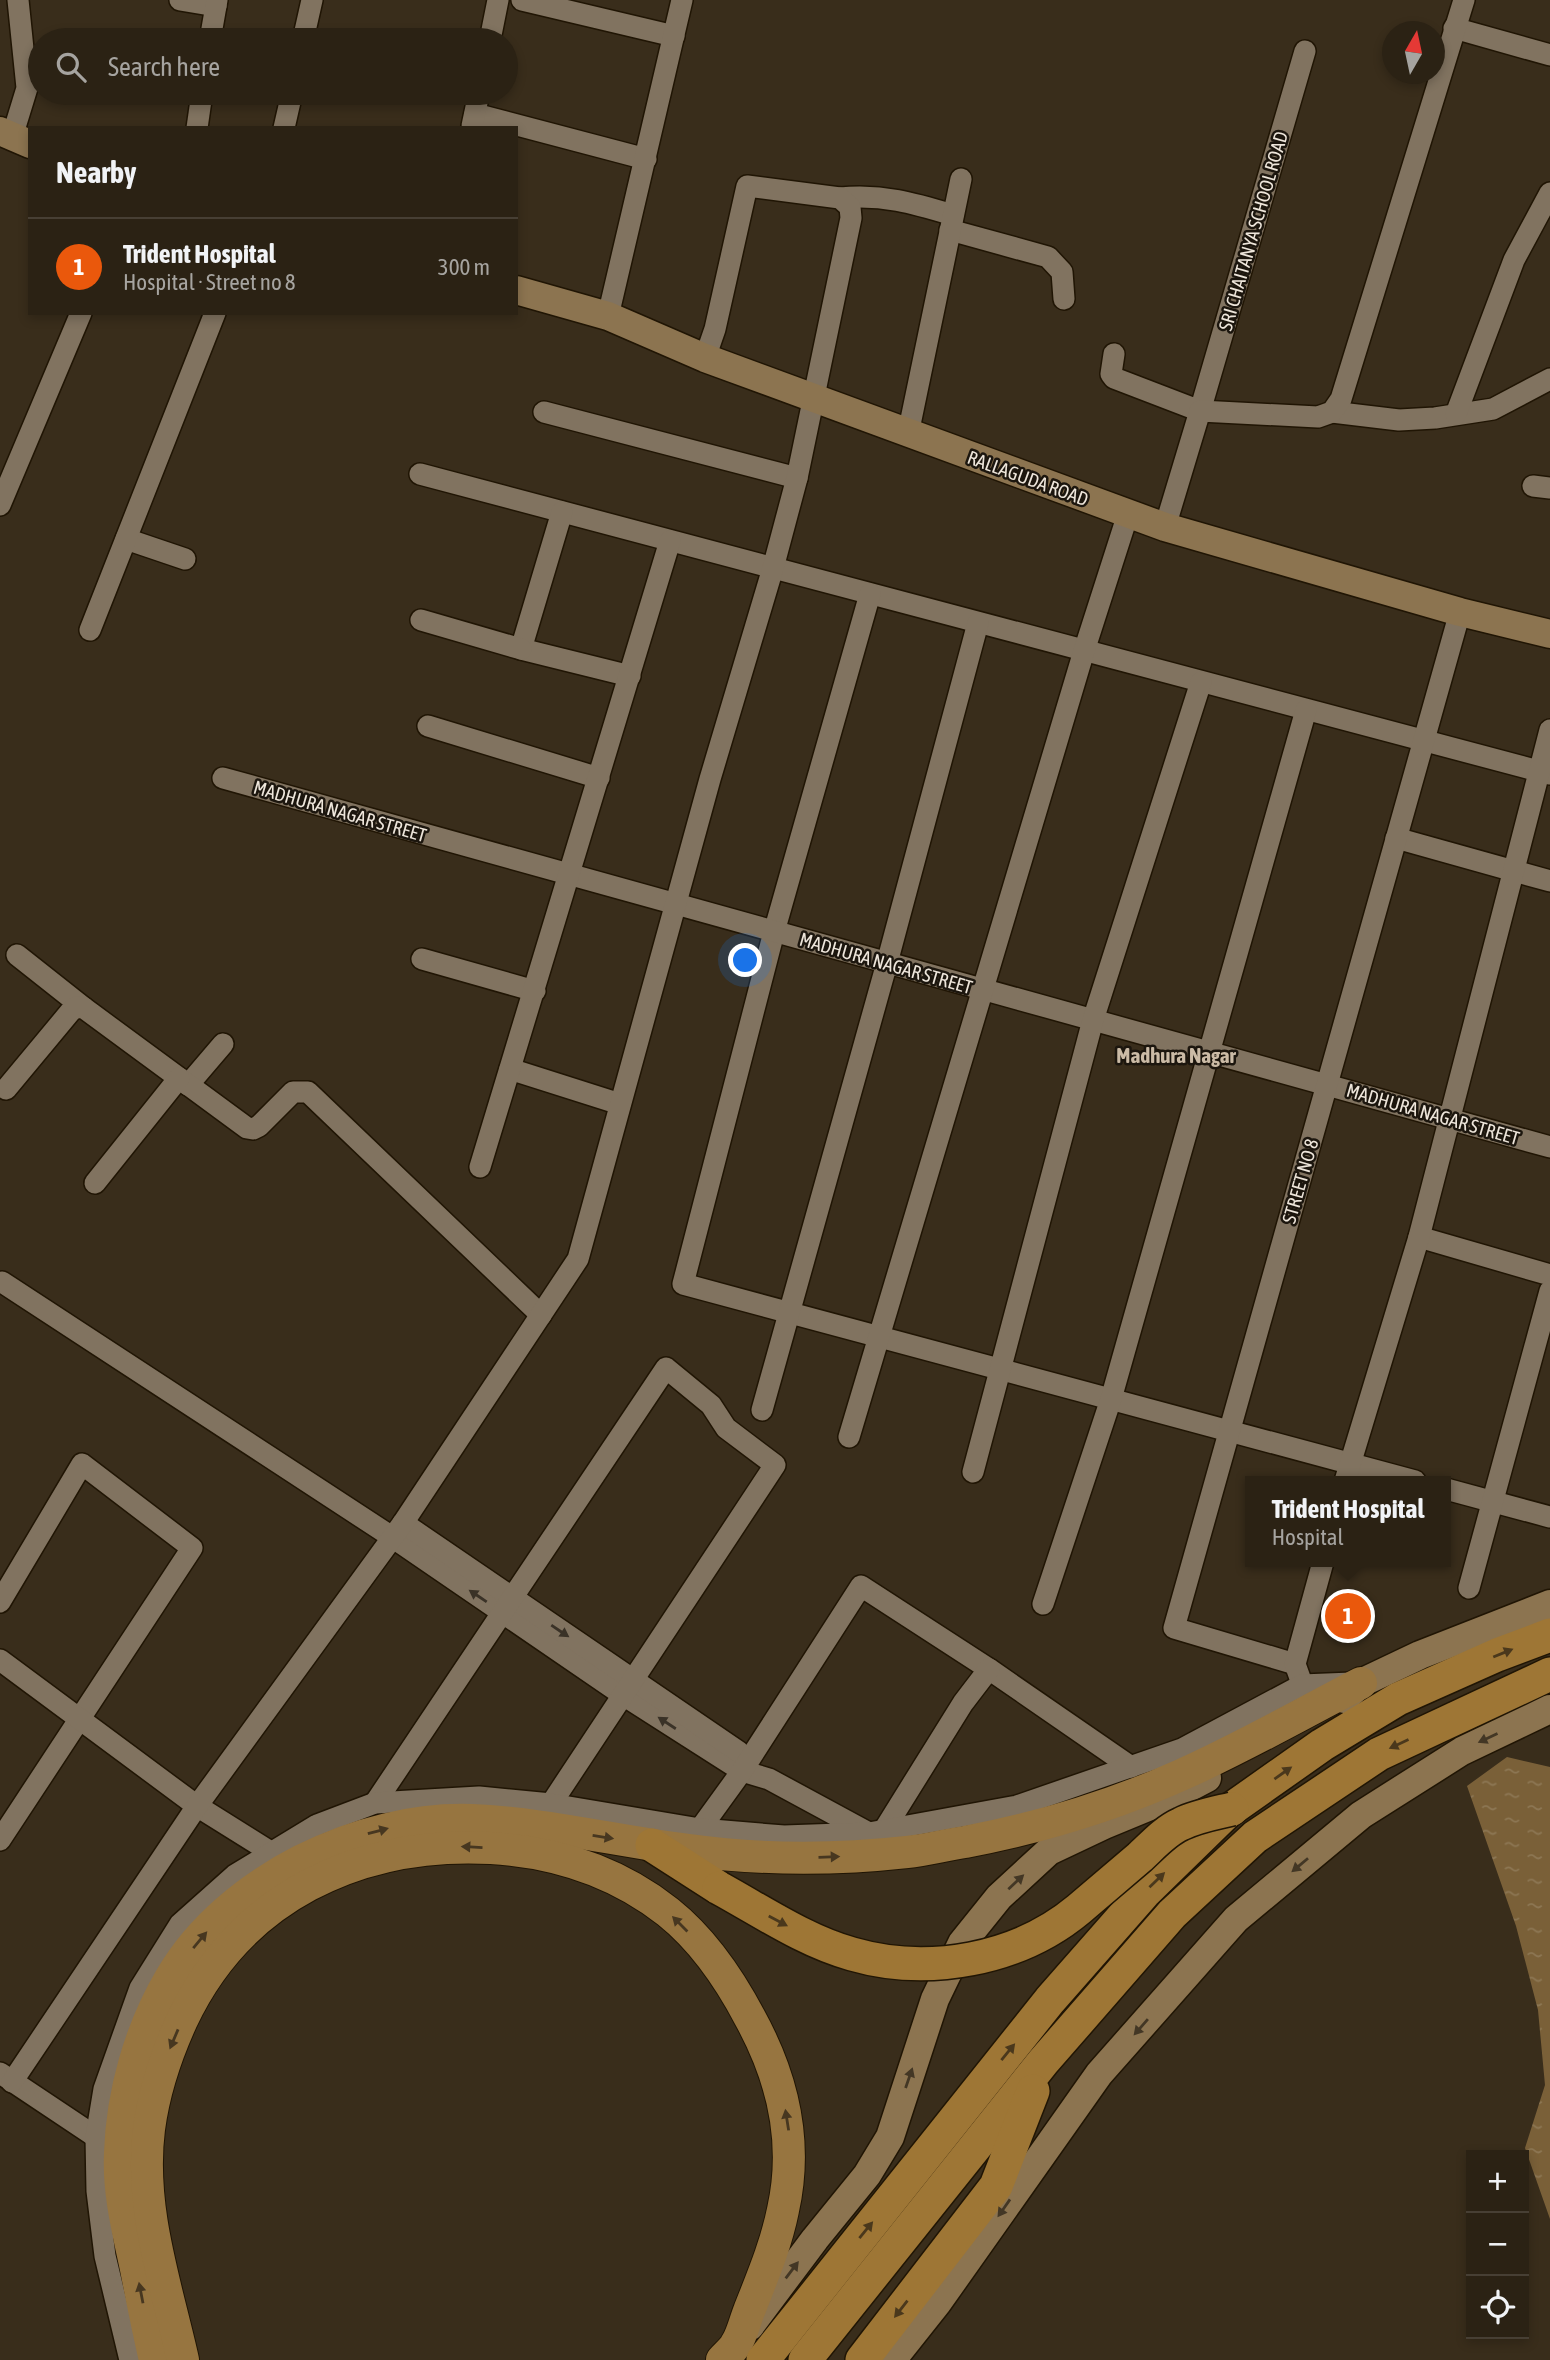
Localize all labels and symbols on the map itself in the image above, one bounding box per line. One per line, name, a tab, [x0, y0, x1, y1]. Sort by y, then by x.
north arrow	[1382, 21, 1445, 84]
street label: SRI CHAITANYA SCHOOL ROAD	[1214, 129, 1292, 333]
street label: RALLAGUDA ROAD	[965, 446, 1091, 510]
street label: MADHURA NAGAR STREET	[251, 776, 430, 846]
street label: MADHURA NAGAR STREET	[797, 928, 976, 998]
your location	[728, 943, 762, 977]
district label: Madhura Nagar	[1116, 1043, 1236, 1067]
street label: MADHURA NAGAR STREET	[1344, 1079, 1523, 1149]
street label: STREET NO 8	[1277, 1136, 1323, 1226]
one-way arrow	[469, 1589, 487, 1603]
pin: 1	[1325, 1590, 1371, 1642]
one-way arrow	[551, 1624, 569, 1638]
one-way arrow	[1493, 1647, 1514, 1658]
one-way arrow	[657, 1716, 676, 1729]
one-way arrow	[1478, 1733, 1498, 1744]
one-way arrow	[1389, 1739, 1409, 1750]
one-way arrow	[1274, 1766, 1292, 1780]
one-way arrow	[367, 1825, 389, 1836]
one-way arrow	[592, 1832, 614, 1843]
one-way arrow	[461, 1842, 483, 1853]
one-way arrow	[818, 1852, 840, 1863]
one-way arrow	[1292, 1858, 1310, 1873]
one-way arrow	[1148, 1873, 1165, 1889]
one-way arrow	[1007, 1874, 1024, 1890]
one-way arrow	[769, 1914, 789, 1926]
one-way arrow	[672, 1916, 689, 1932]
one-way arrow	[192, 1931, 207, 1948]
one-way arrow	[1133, 2018, 1149, 2036]
one-way arrow	[168, 2028, 179, 2049]
one-way arrow	[1001, 2044, 1016, 2062]
one-way arrow	[904, 2067, 914, 2088]
one-way arrow	[781, 2109, 792, 2131]
one-way arrow	[998, 2199, 1012, 2217]
one-way arrow	[859, 2221, 873, 2239]
one-way arrow	[784, 2261, 798, 2279]
one-way arrow	[135, 2282, 146, 2304]
one-way arrow	[893, 2300, 908, 2318]

